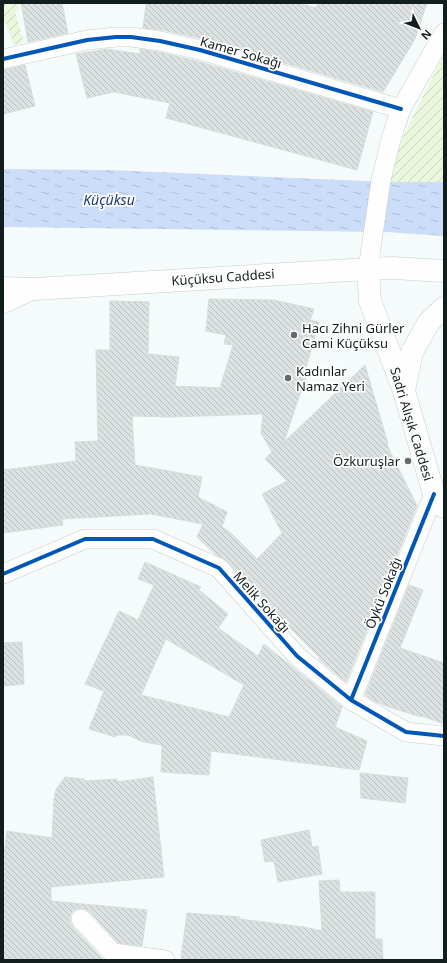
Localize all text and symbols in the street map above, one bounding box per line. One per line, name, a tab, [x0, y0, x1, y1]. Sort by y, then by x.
north arrow	[399, 8, 439, 48]
text: N	[418, 27, 435, 44]
street label: Kamer Sokağı	[198, 32, 284, 72]
water label: Küçüksu	[83, 190, 135, 209]
street label: Küçüksu Caddesi	[171, 264, 275, 290]
place label: Hacı Zihni Gürler Cami Küçüksu	[302, 319, 405, 352]
marker: Hacı Zihni Gürler Cami Küçüksu	[289, 330, 299, 340]
place label: Kadınlar Namaz Yeri	[296, 362, 365, 395]
street label: Sadri Alışık Caddesi	[386, 365, 438, 483]
marker: Kadınlar Namaz Yeri	[283, 373, 293, 383]
place label: Özkuruşlar	[333, 452, 401, 470]
marker: Özkuruşlar	[403, 456, 413, 466]
street label: Öykü Sokağı	[360, 555, 406, 631]
street label: Melik Sokağı	[230, 567, 294, 637]

